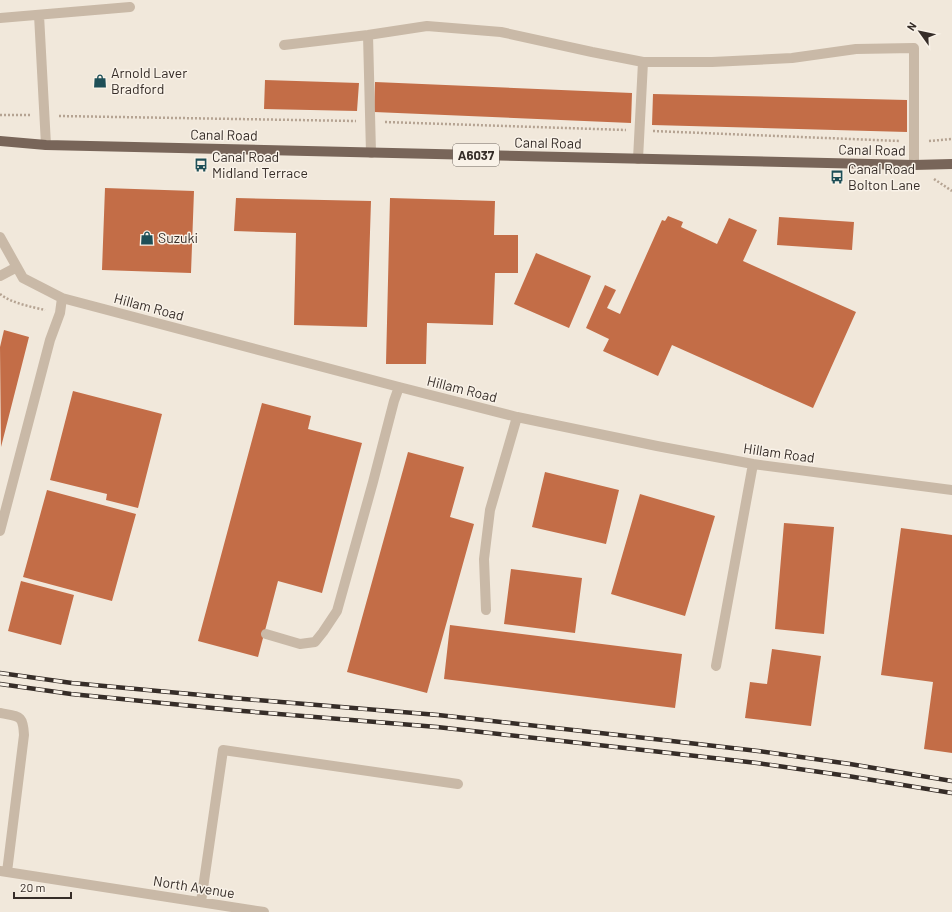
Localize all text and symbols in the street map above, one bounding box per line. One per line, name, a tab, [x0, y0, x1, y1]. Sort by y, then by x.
north arrow	[900, 12, 940, 52]
text: N	[904, 20, 919, 33]
place label: Arnold Laver Bradford	[111, 64, 187, 97]
shop icon: Arnold Laver Bradford	[92, 73, 108, 89]
street label: Canal Road	[190, 125, 258, 144]
street label: Canal Road	[514, 133, 582, 152]
street label: Canal Road	[838, 140, 906, 159]
road number: A6037	[453, 144, 499, 166]
place label: Canal Road Midland Terrace	[212, 148, 308, 181]
bus stop icon: Canal Road Midland Terrace	[193, 157, 209, 173]
place label: Canal Road Bolton Lane	[848, 160, 921, 193]
bus stop icon: Canal Road Bolton Lane	[829, 169, 845, 185]
place label: Suzuki	[158, 229, 198, 246]
shop icon: Suzuki	[139, 230, 155, 246]
street label: Hillam Road	[112, 289, 186, 324]
street label: Hillam Road	[425, 372, 499, 405]
street label: Hillam Road	[742, 439, 816, 466]
street label: North Avenue	[152, 872, 236, 901]
scale bar	[14, 874, 71, 900]
text: 20 m	[20, 880, 46, 894]

